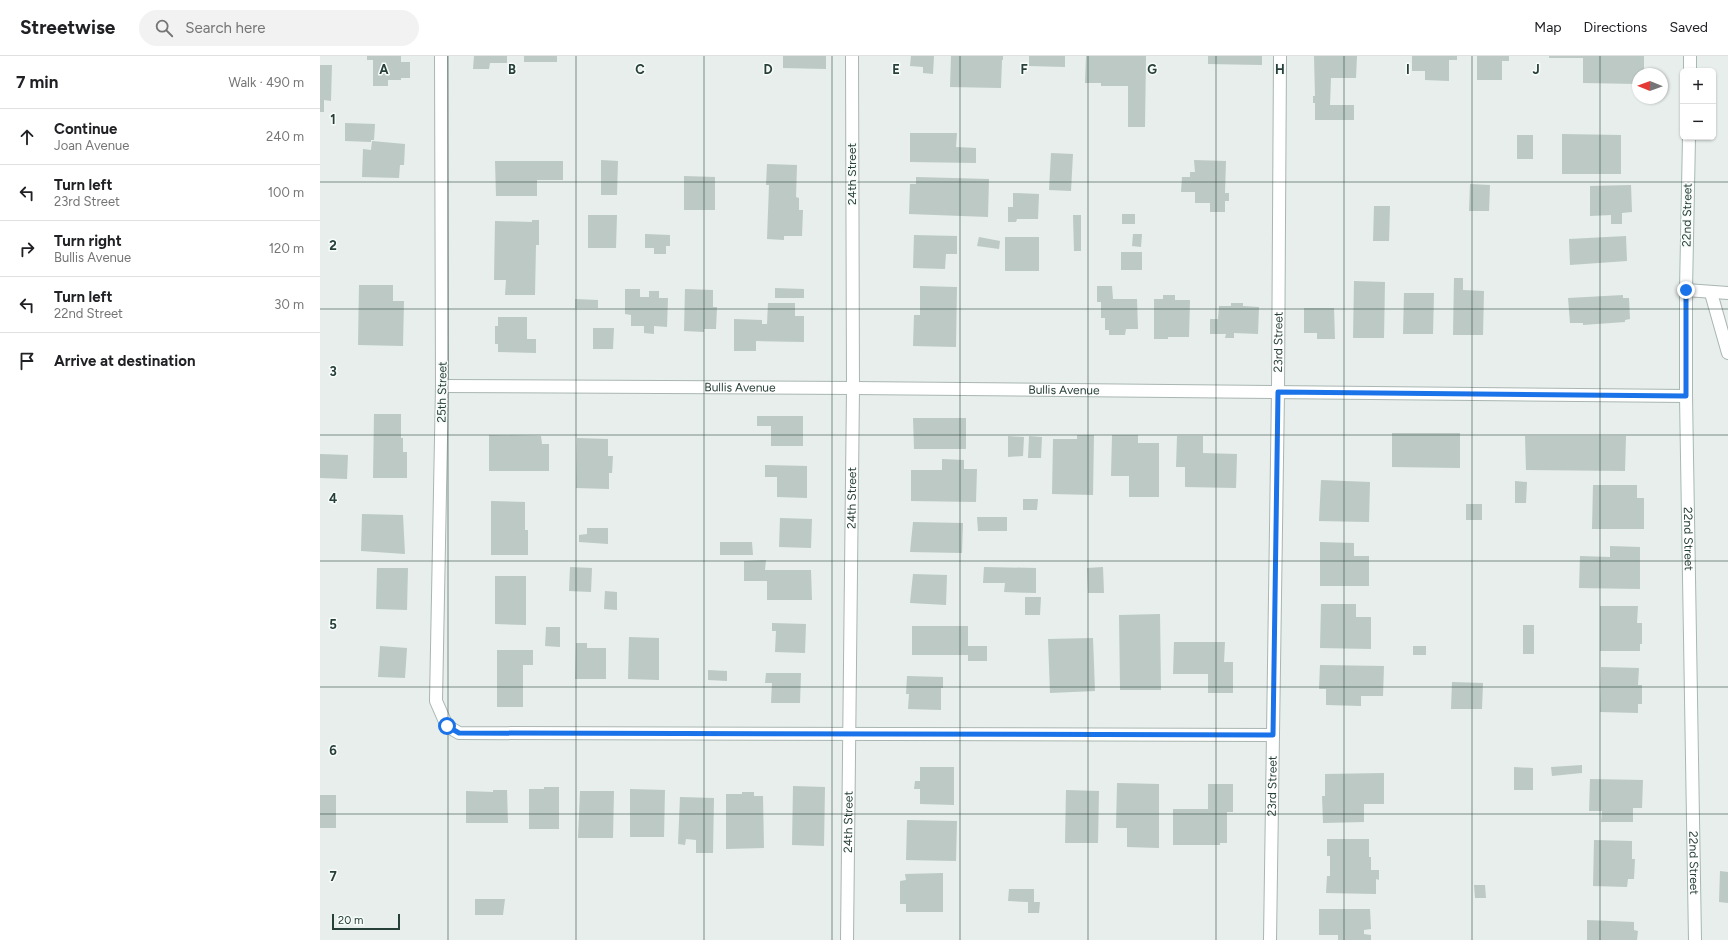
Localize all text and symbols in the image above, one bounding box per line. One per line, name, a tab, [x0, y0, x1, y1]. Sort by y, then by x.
search box	[139, 10, 419, 46]
text: Streetwise	[20, 16, 115, 39]
icon: search	[153, 17, 175, 39]
text: Search here	[185, 19, 265, 37]
text: Map	[1534, 19, 1562, 36]
text: Directions	[1584, 19, 1647, 36]
text: Saved	[1669, 19, 1708, 36]
text: A	[379, 62, 389, 77]
text: B	[508, 62, 516, 77]
text: C	[635, 62, 645, 77]
text: D	[763, 62, 773, 77]
text: E	[892, 62, 900, 77]
text: F	[1020, 62, 1028, 77]
text: G	[1147, 62, 1157, 77]
text: H	[1275, 62, 1285, 77]
text: I	[1406, 62, 1410, 77]
text: J	[1532, 62, 1540, 77]
north arrow	[1632, 68, 1668, 104]
map controls	[1680, 68, 1716, 140]
button: +	[1680, 68, 1716, 104]
text: 7 min	[16, 72, 58, 92]
text: Walk · 490 m	[228, 75, 304, 90]
button: −	[1680, 104, 1716, 140]
text: 1	[330, 112, 336, 127]
text: Continue	[54, 120, 117, 138]
icon: ahead	[16, 126, 38, 148]
text: 240 m	[266, 129, 304, 144]
text: Joan Avenue	[54, 138, 129, 153]
street label: 24th Street	[845, 143, 859, 205]
text: Turn left	[54, 176, 112, 194]
icon: left	[16, 182, 38, 204]
street label: 22nd Street	[1679, 183, 1695, 247]
text: 100 m	[268, 185, 304, 200]
text: 23rd Street	[54, 194, 120, 209]
text: Turn right	[54, 232, 122, 250]
icon: right	[16, 238, 38, 260]
text: 2	[329, 238, 337, 253]
text: 120 m	[269, 241, 304, 256]
text: Bullis Avenue	[54, 250, 131, 265]
route end	[1677, 281, 1695, 299]
text: Turn left	[54, 288, 112, 306]
icon: left	[16, 294, 38, 316]
text: 30 m	[274, 297, 304, 312]
text: 22nd Street	[54, 306, 123, 321]
street label: 23rd Street	[1271, 311, 1285, 373]
icon: arrive	[16, 350, 38, 372]
text: Arrive at destination	[54, 352, 195, 370]
street label: 25th Street	[434, 361, 450, 423]
text: 3	[329, 364, 337, 379]
street label: Bullis Avenue	[704, 380, 776, 395]
street label: Bullis Avenue	[1028, 383, 1100, 397]
street label: 24th Street	[844, 466, 859, 529]
text: 4	[329, 491, 337, 506]
street label: 22nd Street	[1681, 507, 1696, 571]
text: 5	[329, 617, 337, 632]
route start	[438, 717, 456, 735]
text: 6	[329, 743, 337, 758]
street label: 23rd Street	[1265, 755, 1280, 817]
street label: 24th Street	[841, 790, 856, 853]
street label: 22nd Street	[1686, 831, 1701, 895]
text: 7	[329, 869, 337, 884]
scale bar	[332, 912, 400, 931]
text: 20 m	[338, 914, 363, 927]

